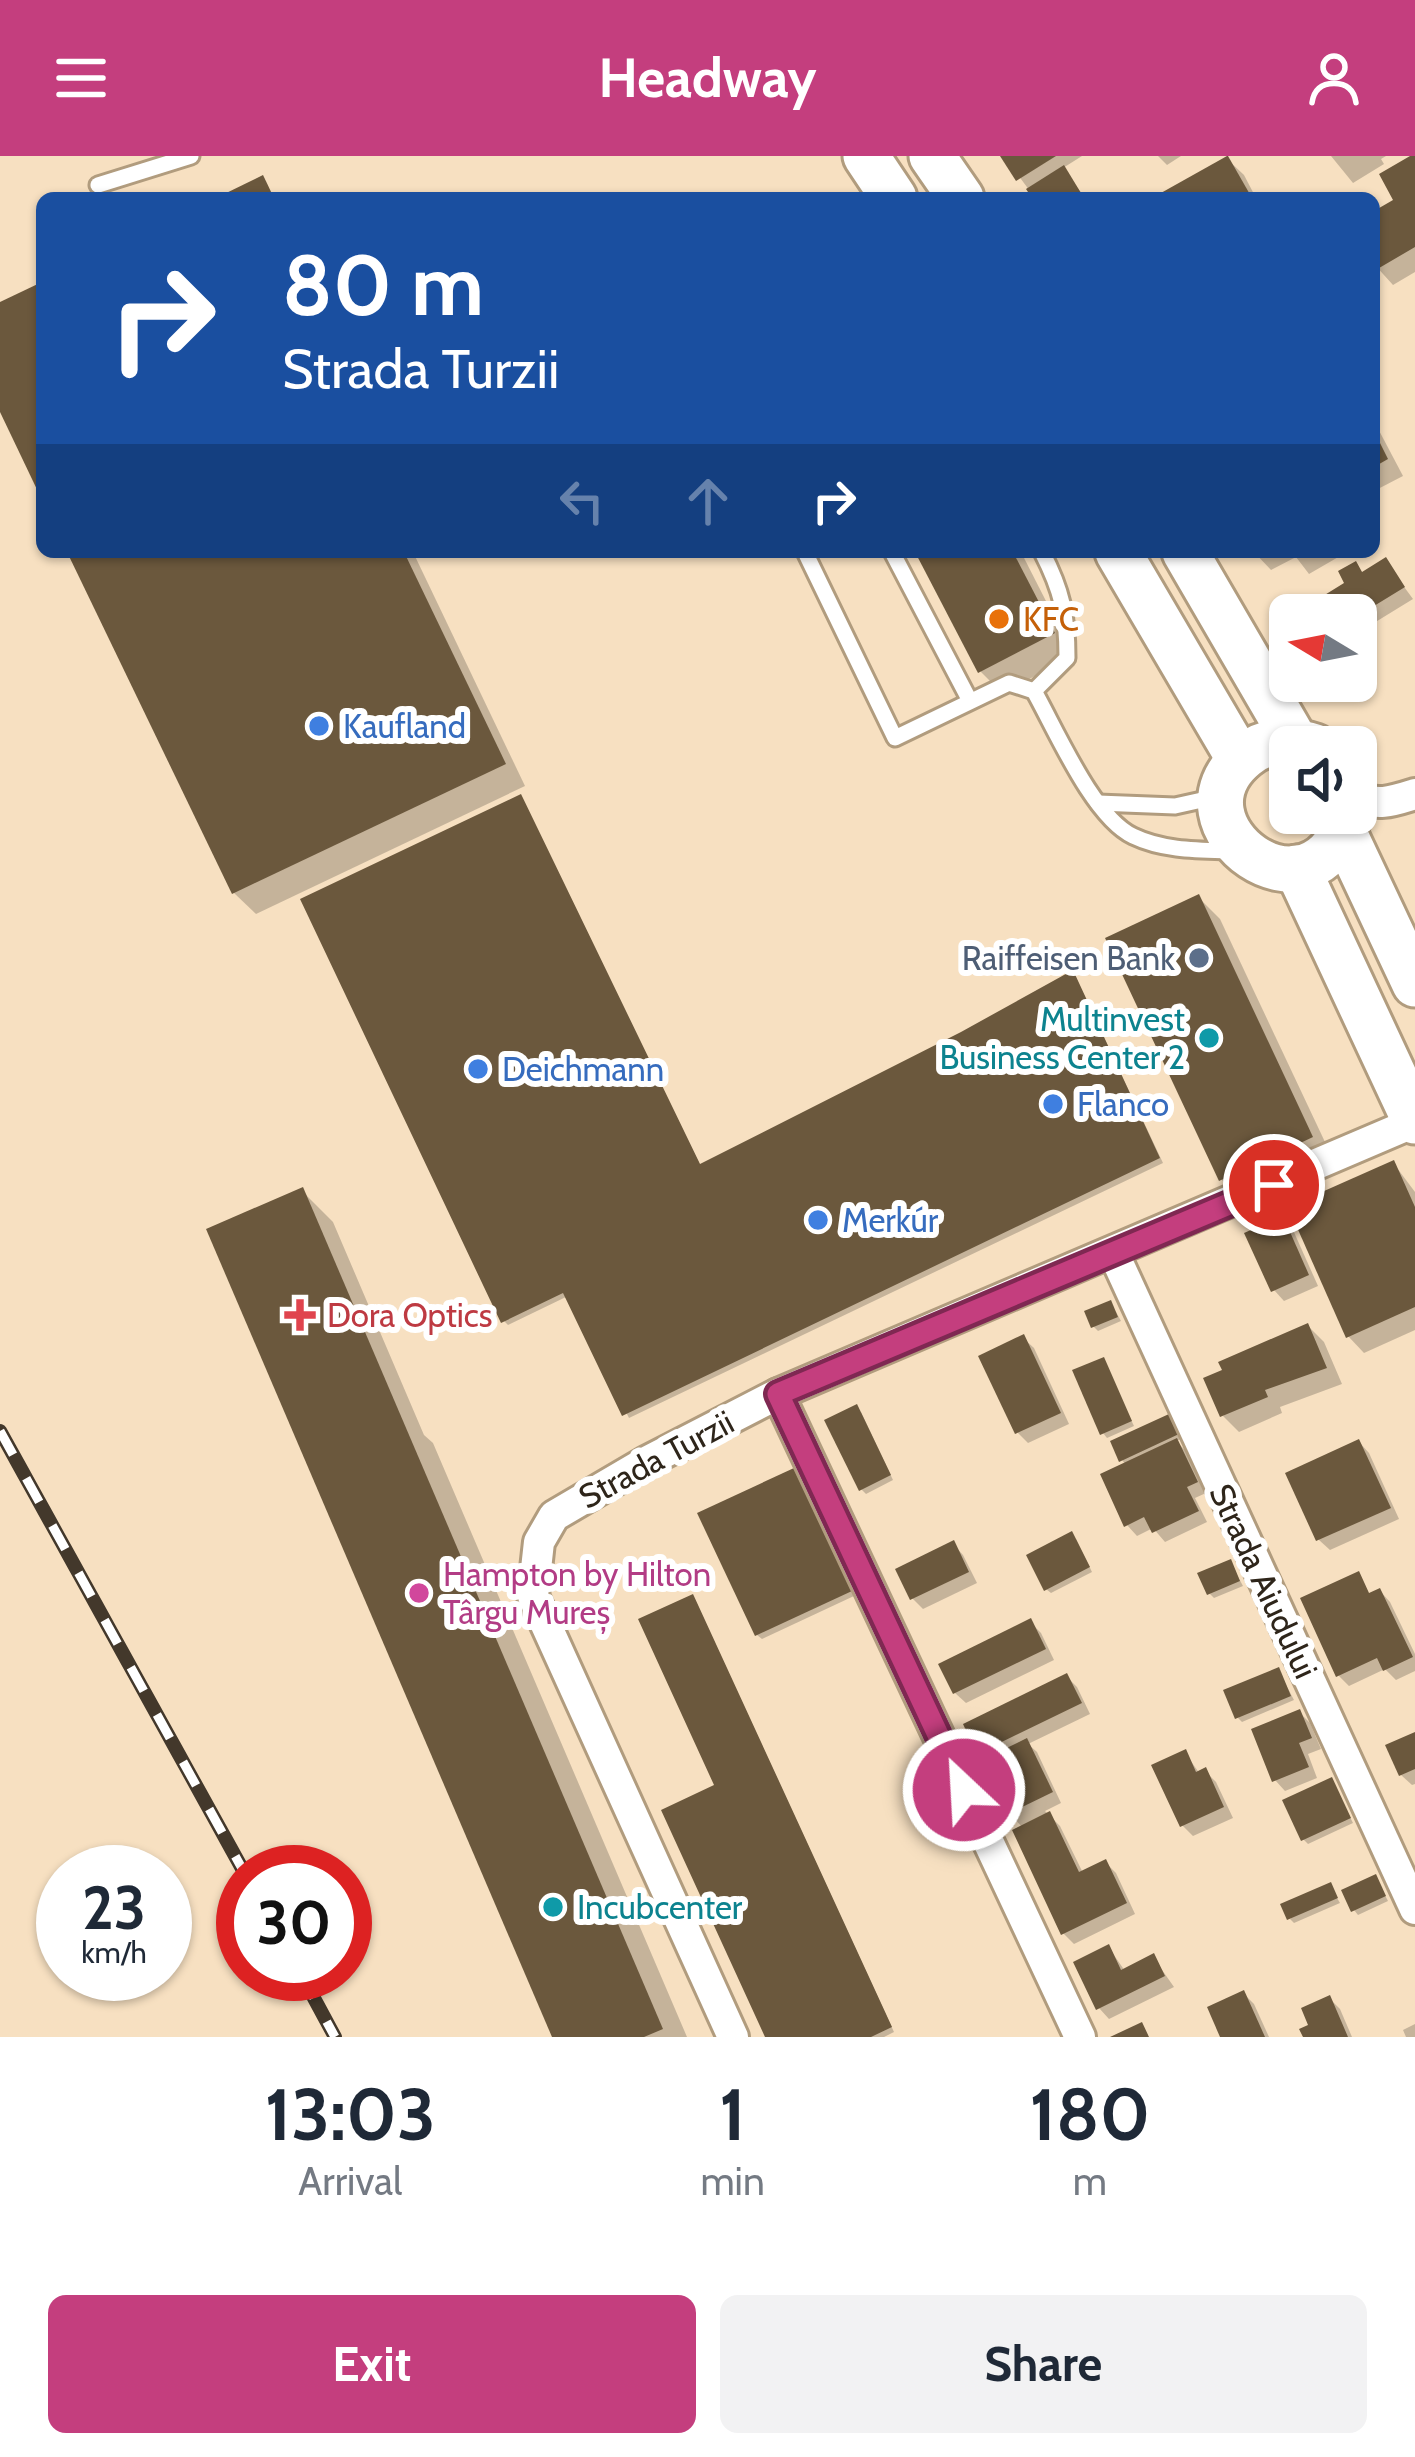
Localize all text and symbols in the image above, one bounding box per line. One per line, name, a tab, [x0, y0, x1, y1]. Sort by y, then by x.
icon: menu	[48, 45, 114, 111]
text: Headway	[599, 45, 816, 111]
icon: person	[1301, 45, 1367, 111]
text: 80 m	[282, 234, 484, 336]
icon: right	[84, 240, 240, 396]
text: Strada Turzii	[282, 336, 559, 402]
icon: left	[549, 468, 615, 534]
icon: ahead	[675, 468, 741, 534]
icon: right	[801, 468, 867, 534]
north arrow	[1269, 594, 1377, 702]
map controls	[1269, 594, 1377, 834]
place label: KFC	[1023, 599, 1079, 639]
marker: KFC	[986, 606, 1012, 632]
place label: Kaufland	[343, 706, 466, 746]
marker: Kaufland	[306, 713, 332, 739]
button: sound	[1269, 726, 1377, 834]
place label: Raiffeisen Bank	[962, 938, 1175, 978]
marker: Raiffeisen Bank	[1186, 945, 1212, 971]
place label: Multinvest Business Center 2	[939, 999, 1185, 1077]
marker: Multinvest Business Center 2	[1196, 1025, 1222, 1051]
place label: Deichmann	[502, 1049, 664, 1089]
marker: Deichmann	[465, 1056, 491, 1082]
place label: Flanco	[1077, 1084, 1169, 1124]
marker: Flanco	[1040, 1091, 1066, 1117]
pin	[1223, 1134, 1325, 1236]
icon: arrive	[1241, 1152, 1307, 1218]
place label: Merkúr	[842, 1200, 939, 1240]
marker: Merkúr	[805, 1207, 831, 1233]
place label: Dora Optics	[327, 1295, 493, 1335]
marker: Dora Optics	[284, 1299, 316, 1331]
street label: Strada Turzii	[572, 1402, 740, 1516]
street label: Strada Aiudului	[1202, 1477, 1326, 1685]
place label: Hampton by Hilton Târgu Mureș	[443, 1554, 711, 1634]
marker: Hampton by Hilton Târgu Mureș	[406, 1580, 432, 1606]
position arrow	[901, 1727, 1027, 1853]
speed limit sign: 30	[216, 1845, 372, 2001]
text: 23	[82, 1871, 146, 1944]
place label: Incubcenter	[577, 1887, 743, 1927]
marker: Incubcenter	[540, 1894, 566, 1920]
text: km/h	[81, 1934, 147, 1971]
text: 13:03	[265, 2071, 436, 2158]
text: 1	[719, 2071, 746, 2158]
text: 180	[1029, 2071, 1150, 2158]
text: Arrival	[298, 2157, 402, 2205]
text: min	[700, 2157, 765, 2205]
text: m	[1073, 2157, 1107, 2205]
button: Exit	[48, 2295, 696, 2433]
button: Share	[720, 2295, 1367, 2433]

